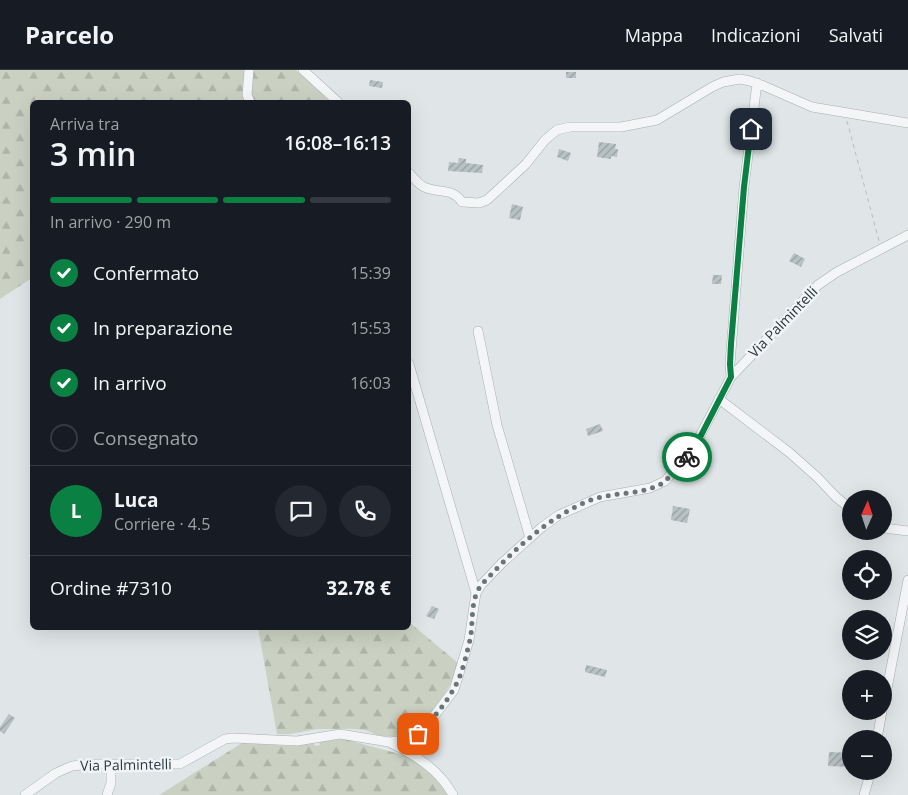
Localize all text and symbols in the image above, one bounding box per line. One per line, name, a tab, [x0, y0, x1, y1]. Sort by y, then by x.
text: Parcelo	[25, 18, 114, 51]
text: Mappa	[625, 23, 683, 47]
text: Indicazioni	[711, 23, 801, 47]
text: Salvati	[829, 23, 883, 47]
pin	[730, 108, 772, 150]
text: Arriva tra	[50, 113, 119, 135]
icon: home	[737, 115, 765, 143]
text: 16:08–16:13	[284, 130, 391, 156]
text: 3 min	[50, 132, 136, 175]
text: In arrivo · 290 m	[50, 211, 171, 233]
icon: check	[50, 259, 78, 287]
text: Confermato	[93, 260, 199, 286]
text: 15:39	[350, 262, 391, 284]
street label: Via Palmintelli	[744, 282, 821, 361]
icon: check	[50, 314, 78, 342]
text: In preparazione	[93, 315, 233, 341]
text: 15:53	[350, 317, 391, 339]
icon: check	[50, 369, 78, 397]
text: In arrivo	[93, 370, 167, 396]
text: 16:03	[350, 372, 391, 394]
text: Consegnato	[93, 425, 199, 451]
courier	[662, 432, 712, 482]
icon: bike	[673, 443, 701, 471]
button: chat	[275, 485, 327, 537]
button: phone	[339, 485, 391, 537]
text: Luca	[114, 487, 158, 513]
north arrow	[842, 490, 892, 540]
map controls	[842, 490, 892, 780]
text: L	[71, 498, 81, 524]
text: Corriere · 4.5	[114, 513, 210, 535]
button: locate	[842, 550, 892, 600]
text: Ordine #7310	[50, 575, 172, 601]
text: 32.78 €	[326, 575, 391, 601]
button: layers	[842, 610, 892, 660]
button: +	[842, 670, 892, 720]
pin	[397, 713, 439, 755]
icon: bag	[404, 720, 432, 748]
button: −	[842, 730, 892, 780]
street label: Via Palmintelli	[80, 754, 172, 775]

